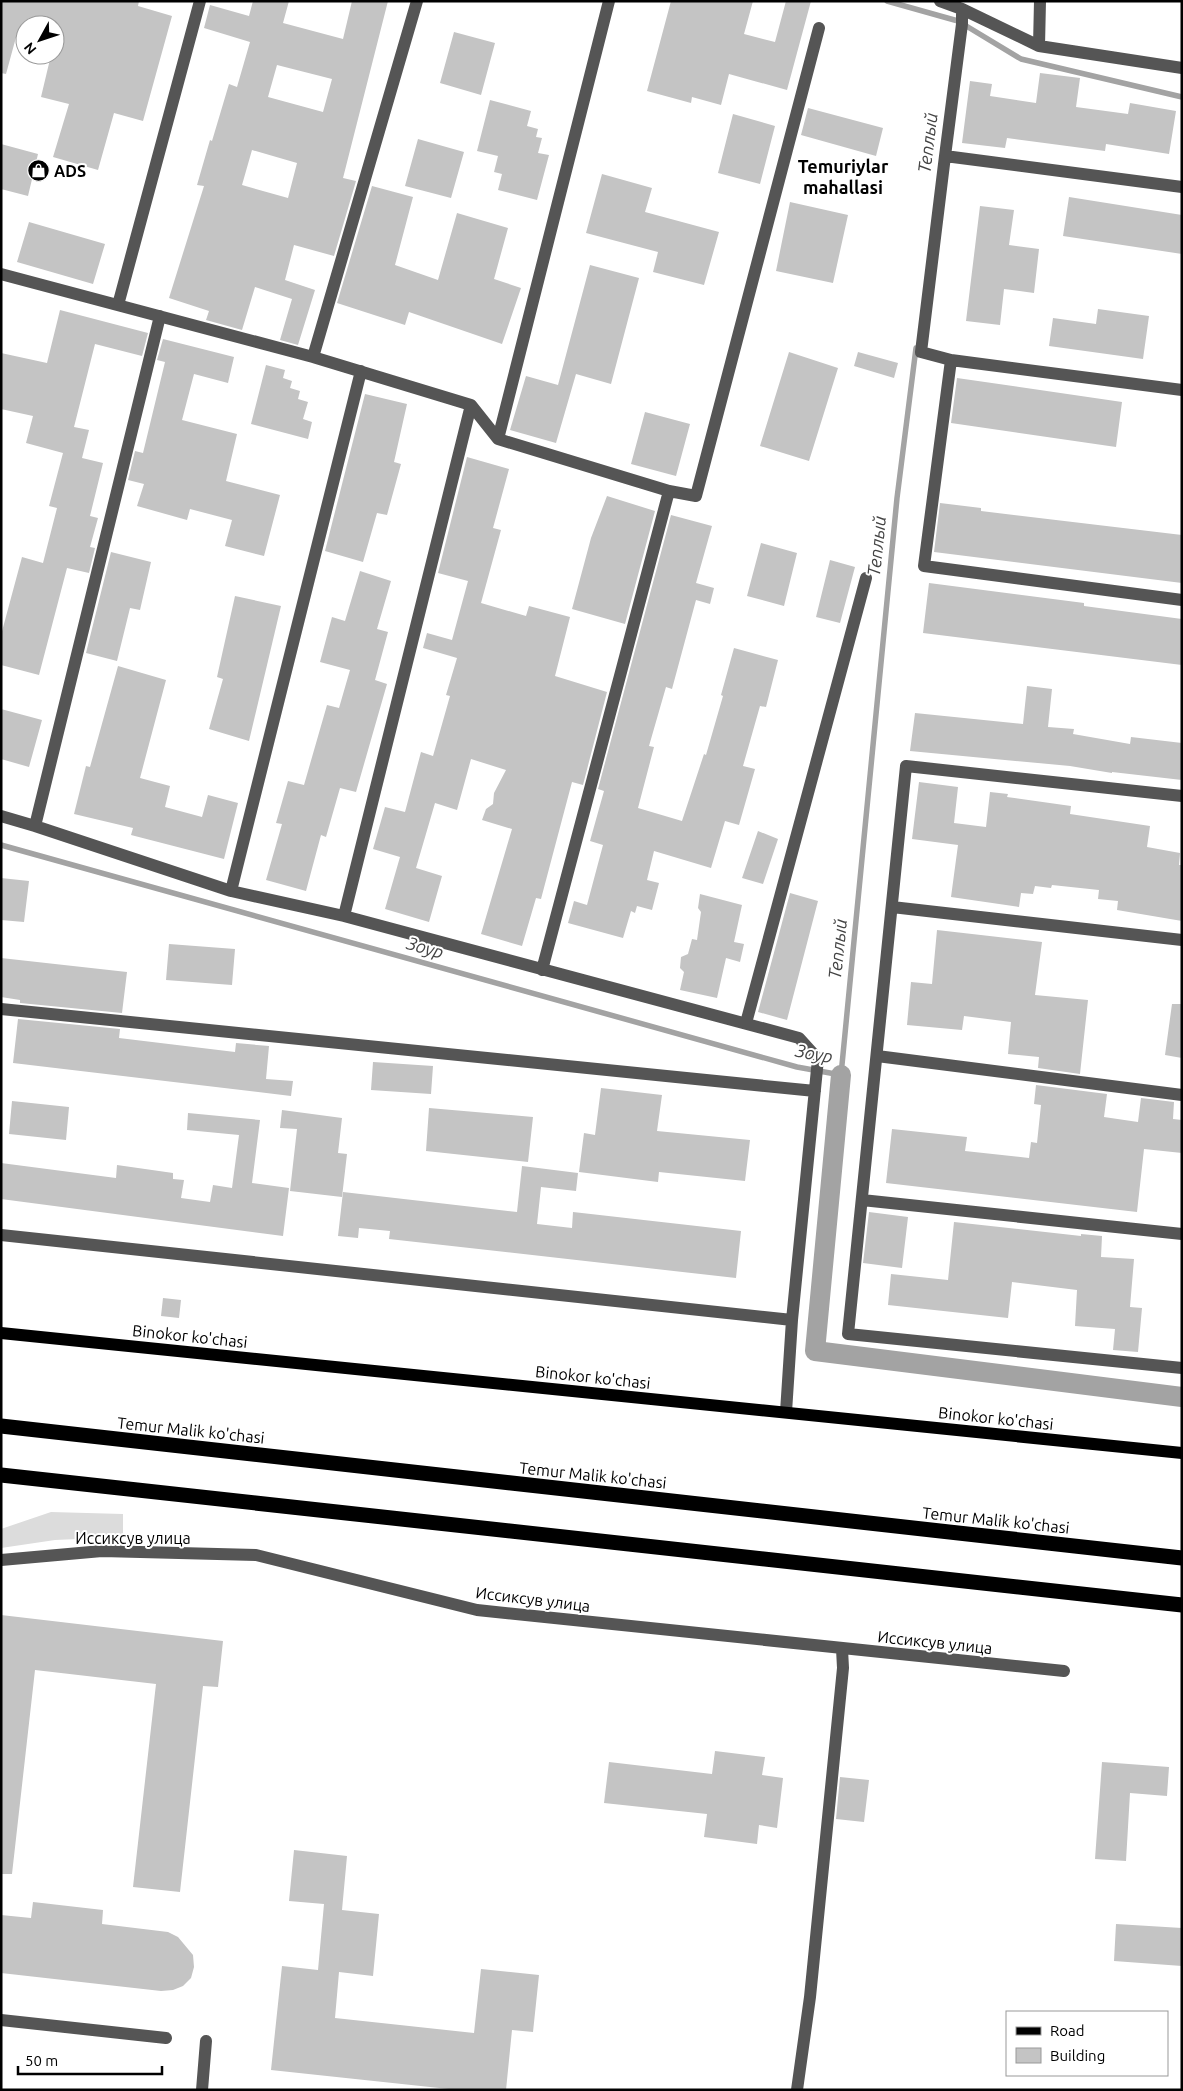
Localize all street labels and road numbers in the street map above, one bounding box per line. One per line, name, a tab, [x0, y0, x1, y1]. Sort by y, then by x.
street label: Binokor ko'chasi	[132, 1321, 248, 1351]
street label: Binokor ko'chasi	[535, 1362, 651, 1392]
street label: Binokor ko'chasi	[938, 1403, 1054, 1433]
street label: Temur Malik ko'chasi	[117, 1413, 265, 1447]
street label: Temur Malik ko'chasi	[519, 1458, 667, 1492]
street label: Temur Malik ko'chasi	[922, 1503, 1070, 1537]
street label: Иссиксув улица	[75, 1529, 191, 1547]
street label: Иссиксув улица	[475, 1583, 591, 1615]
street label: Иссиксув улица	[877, 1627, 993, 1657]

